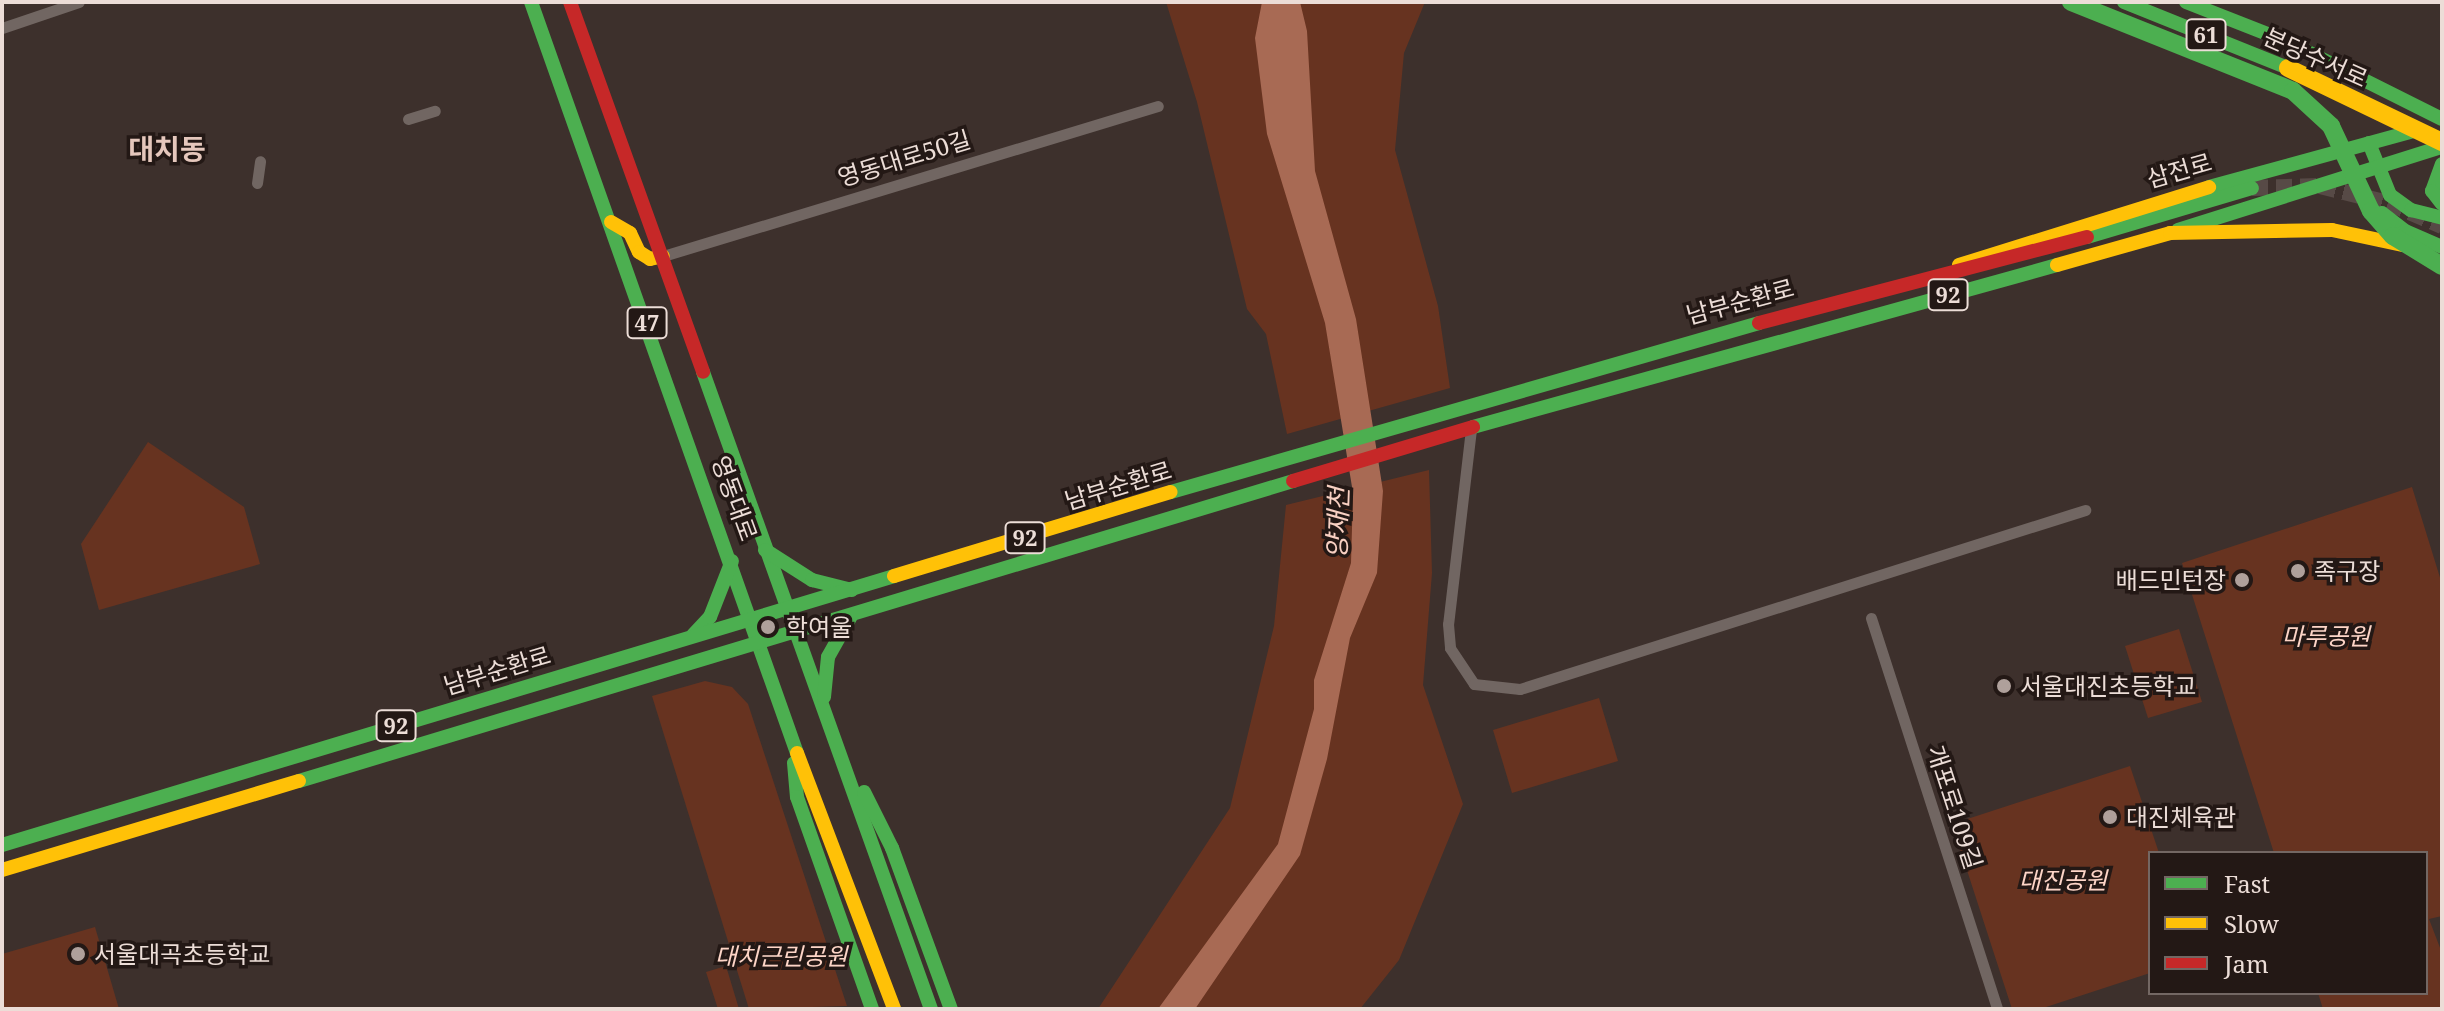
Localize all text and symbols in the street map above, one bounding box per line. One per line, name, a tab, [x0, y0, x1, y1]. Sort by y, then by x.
road number: 61	[2184, 17, 2228, 53]
street label: 분당수서로	[2260, 21, 2372, 93]
street label: 영동대로50길	[834, 124, 974, 192]
district label: 대치동	[128, 131, 206, 165]
street label: 삼전로	[2143, 147, 2215, 193]
street label: 남부순환로	[1683, 273, 1797, 329]
road number: 92	[1926, 277, 1970, 313]
road number: 47	[625, 305, 669, 341]
street label: 영동대로	[706, 452, 764, 544]
street label: 남부순환로	[1061, 455, 1175, 515]
water label: 양재천	[1321, 487, 1355, 559]
road number: 92	[1003, 520, 1047, 556]
place label: 족구장	[2314, 557, 2380, 585]
marker: 족구장	[2289, 562, 2307, 580]
place label: 배드민턴장	[2116, 566, 2226, 594]
marker: 배드민턴장	[2233, 571, 2251, 589]
place label: 학여울	[786, 613, 852, 641]
marker: 학여울	[757, 616, 779, 638]
park label: 마루공원	[2282, 622, 2370, 650]
street label: 남부순환로	[440, 640, 554, 700]
place label: 서울대진초등학교	[2020, 672, 2197, 700]
marker: 서울대진초등학교	[1995, 677, 2013, 695]
road number: 92	[374, 708, 418, 744]
street label: 개포로109길	[1921, 741, 1989, 873]
place label: 대진체육관	[2126, 803, 2236, 831]
marker: 대진체육관	[2101, 808, 2119, 826]
legend	[2148, 851, 2428, 995]
park label: 대진공원	[2019, 866, 2107, 894]
text: Fast	[2224, 867, 2270, 900]
text: Slow	[2224, 907, 2279, 940]
place label: 서울대곡초등학교	[94, 940, 271, 968]
park label: 대치근린공원	[715, 942, 847, 970]
marker: 서울대곡초등학교	[69, 945, 87, 963]
text: Jam	[2224, 947, 2269, 980]

